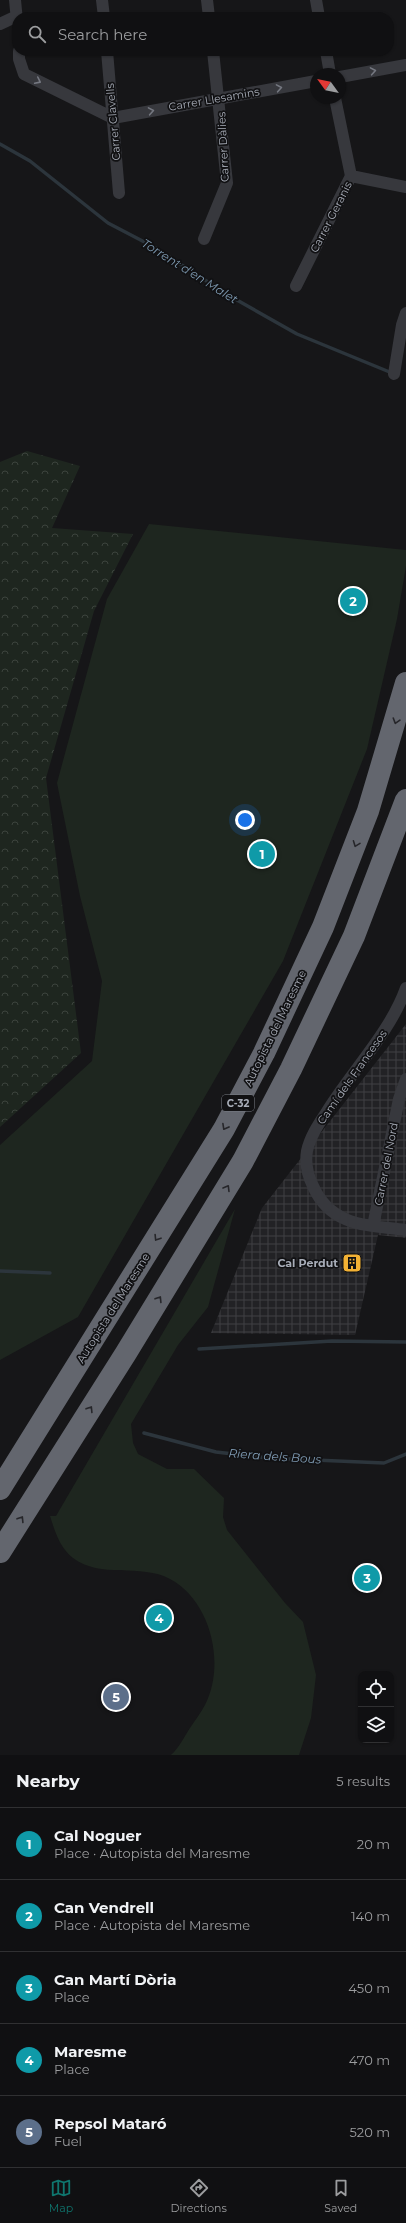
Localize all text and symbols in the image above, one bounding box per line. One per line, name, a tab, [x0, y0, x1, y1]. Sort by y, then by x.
search box	[12, 12, 394, 56]
icon: search	[26, 23, 48, 45]
text: Search here	[58, 25, 147, 44]
one-way arrow	[370, 67, 376, 75]
north arrow	[310, 68, 346, 104]
one-way arrow	[34, 76, 41, 83]
street label: Carrer Clavells	[103, 82, 123, 161]
street label: Carrer Llesamins	[167, 84, 261, 114]
one-way arrow	[276, 84, 282, 93]
one-way arrow	[148, 107, 154, 116]
street label: Carrer Dàlies	[214, 111, 232, 182]
street label: Carrer Geranis	[307, 178, 355, 255]
water label: Torrent d'en Malet	[139, 235, 241, 307]
pin: 2	[340, 586, 366, 616]
one-way arrow	[392, 717, 401, 724]
your location	[235, 810, 255, 830]
pin: 1	[249, 839, 275, 869]
one-way arrow	[352, 840, 360, 847]
street label: Autopista del Maresme	[241, 967, 309, 1088]
street label: Camí dels Francesos	[314, 1027, 390, 1127]
road number: C-32	[222, 1095, 254, 1111]
street label: Carrer del Nord	[371, 1121, 401, 1207]
one-way arrow	[223, 1123, 230, 1130]
one-way arrow	[222, 1185, 229, 1192]
one-way arrow	[155, 1234, 162, 1241]
street label: Autopista del Maresme	[73, 1250, 153, 1366]
building icon: Cal Perdut	[341, 1252, 363, 1274]
place label: Cal Perdut	[277, 1256, 338, 1270]
one-way arrow	[155, 1296, 162, 1303]
one-way arrow	[86, 1406, 93, 1413]
water label: Riera dels Bous	[228, 1445, 322, 1467]
one-way arrow	[16, 1516, 24, 1523]
pin: 3	[354, 1563, 380, 1593]
pin: 4	[146, 1603, 172, 1633]
map controls	[358, 1671, 394, 1743]
button: locate	[358, 1671, 394, 1707]
pin: 5	[103, 1682, 129, 1712]
button: layers	[358, 1707, 394, 1743]
text: Nearby	[16, 1771, 80, 1791]
text: 5 results	[336, 1773, 390, 1789]
text: Cal Noguer	[54, 1826, 142, 1845]
text: 1	[26, 1836, 32, 1852]
text: 20 m	[357, 1836, 390, 1852]
text: Place · Autopista del Maresme	[54, 1845, 250, 1861]
text: Can Vendrell	[54, 1898, 154, 1917]
text: 2	[25, 1908, 33, 1924]
text: 140 m	[351, 1908, 390, 1924]
text: Place · Autopista del Maresme	[54, 1917, 250, 1933]
text: Can Martí Dòria	[54, 1970, 177, 1989]
text: 3	[25, 1980, 33, 1996]
text: 450 m	[348, 1980, 390, 1996]
text: Place	[54, 1989, 90, 2005]
text: Maresme	[54, 2042, 127, 2061]
text: 4	[25, 2052, 33, 2068]
text: 470 m	[349, 2052, 390, 2068]
text: Place	[54, 2061, 90, 2077]
text: Repsol Mataró	[54, 2114, 167, 2133]
text: 5	[25, 2124, 33, 2140]
text: 520 m	[350, 2124, 390, 2140]
text: Fuel	[54, 2133, 82, 2149]
tab: Map	[49, 2177, 73, 2215]
tab: Directions	[171, 2177, 227, 2215]
tab: Saved	[324, 2177, 357, 2215]

